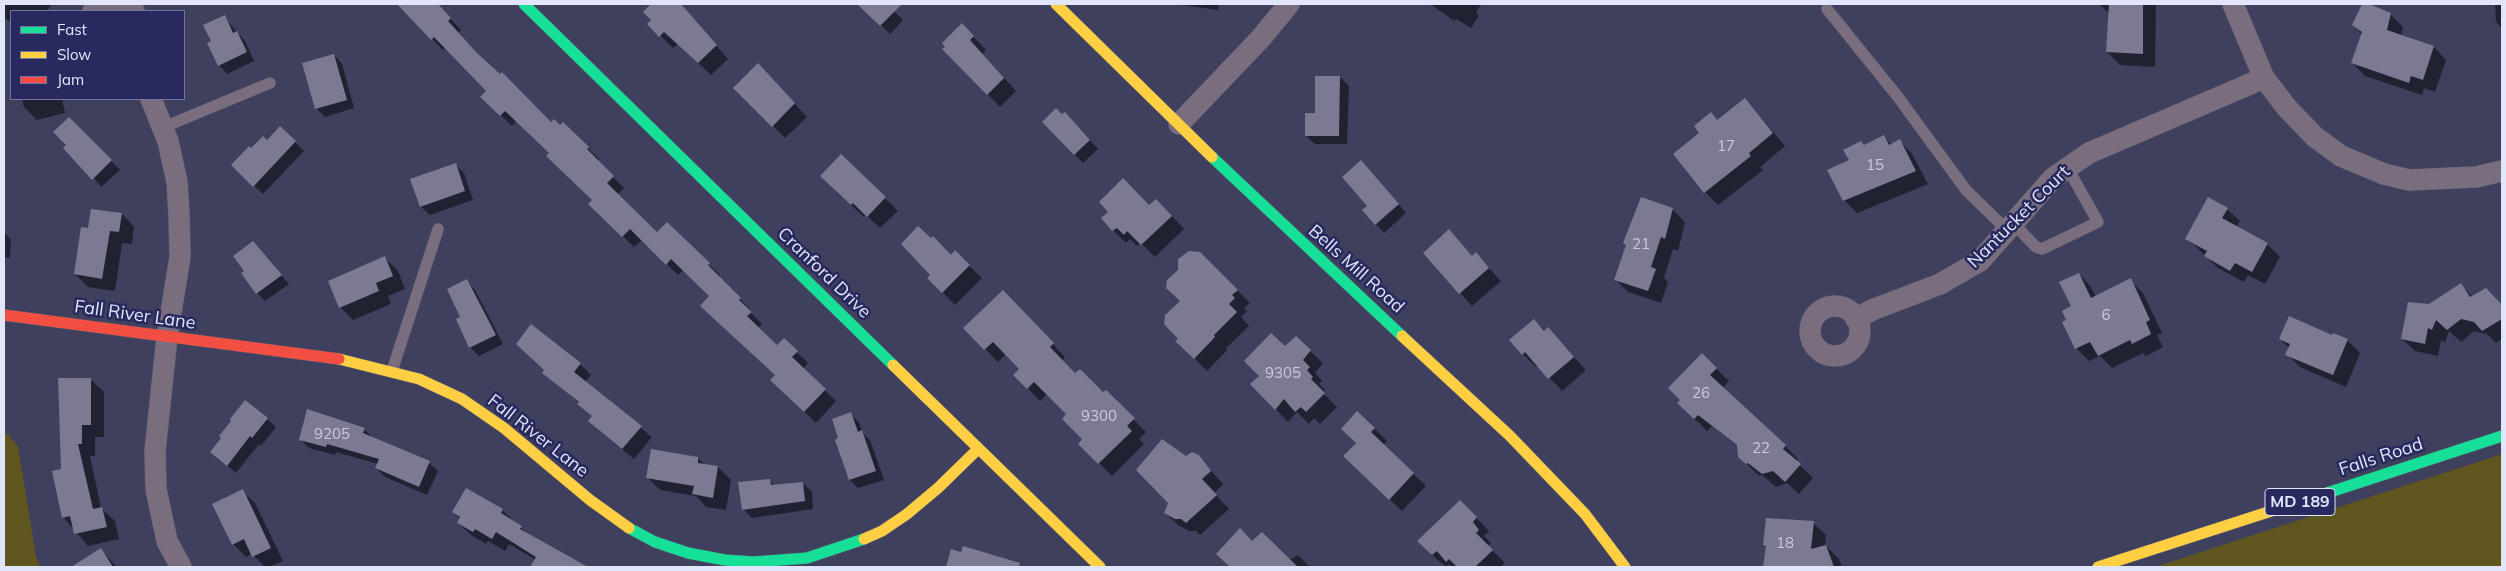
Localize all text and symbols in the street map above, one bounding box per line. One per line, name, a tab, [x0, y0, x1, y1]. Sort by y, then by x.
legend	[10, 10, 185, 100]
text: Fast	[57, 20, 87, 39]
text: Slow	[57, 45, 91, 64]
text: Jam	[57, 70, 84, 89]
house number: 17	[1717, 137, 1735, 155]
house number: 15	[1866, 156, 1884, 174]
street label: Nantucket Court	[1963, 161, 2075, 273]
street label: Bells Mill Road	[1304, 220, 1408, 318]
street label: Cranford Drive	[773, 223, 875, 323]
house number: 21	[1632, 235, 1650, 253]
street label: Fall River Lane	[73, 296, 197, 334]
house number: 6	[2102, 306, 2110, 324]
house number: 9305	[1265, 364, 1301, 382]
house number: 26	[1692, 384, 1710, 402]
street label: Fall River Lane	[483, 390, 593, 482]
house number: 9300	[1081, 407, 1117, 425]
house number: 9205	[314, 425, 350, 443]
street label: Falls Road	[2336, 433, 2426, 481]
house number: 22	[1752, 439, 1770, 457]
road number: MD 189	[2265, 488, 2335, 516]
house number: 18	[1776, 534, 1794, 552]

